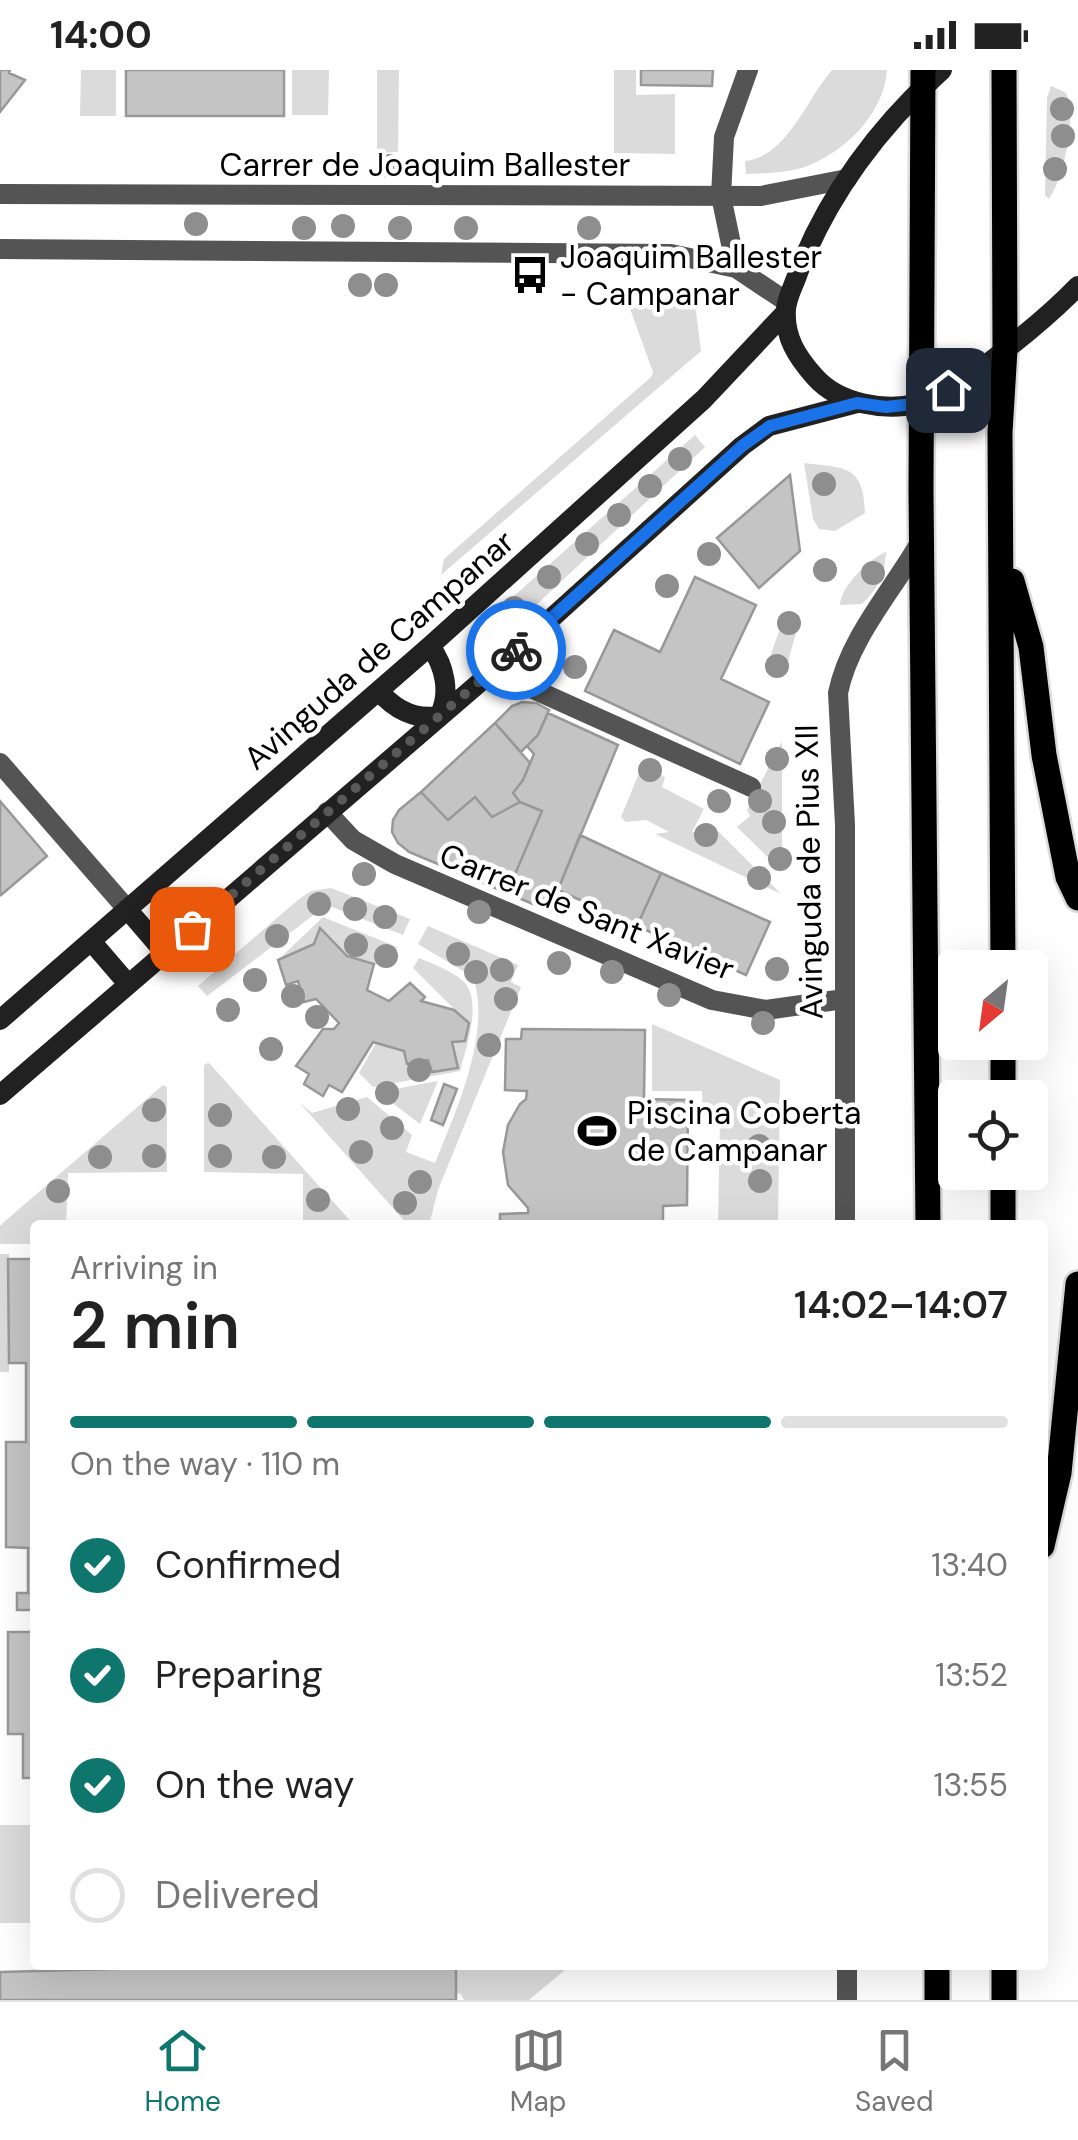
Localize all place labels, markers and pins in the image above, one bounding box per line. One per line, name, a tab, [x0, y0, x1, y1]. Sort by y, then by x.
place label: Joaquim Ballester - Campanar	[560, 236, 822, 315]
bus stop icon: Joaquim Ballester - Campanar	[509, 254, 551, 296]
pin	[906, 348, 991, 433]
pin	[150, 887, 235, 972]
place label: Piscina Coberta de Campanar	[627, 1092, 862, 1171]
sports icon: Piscina Coberta de Campanar	[576, 1110, 618, 1152]

